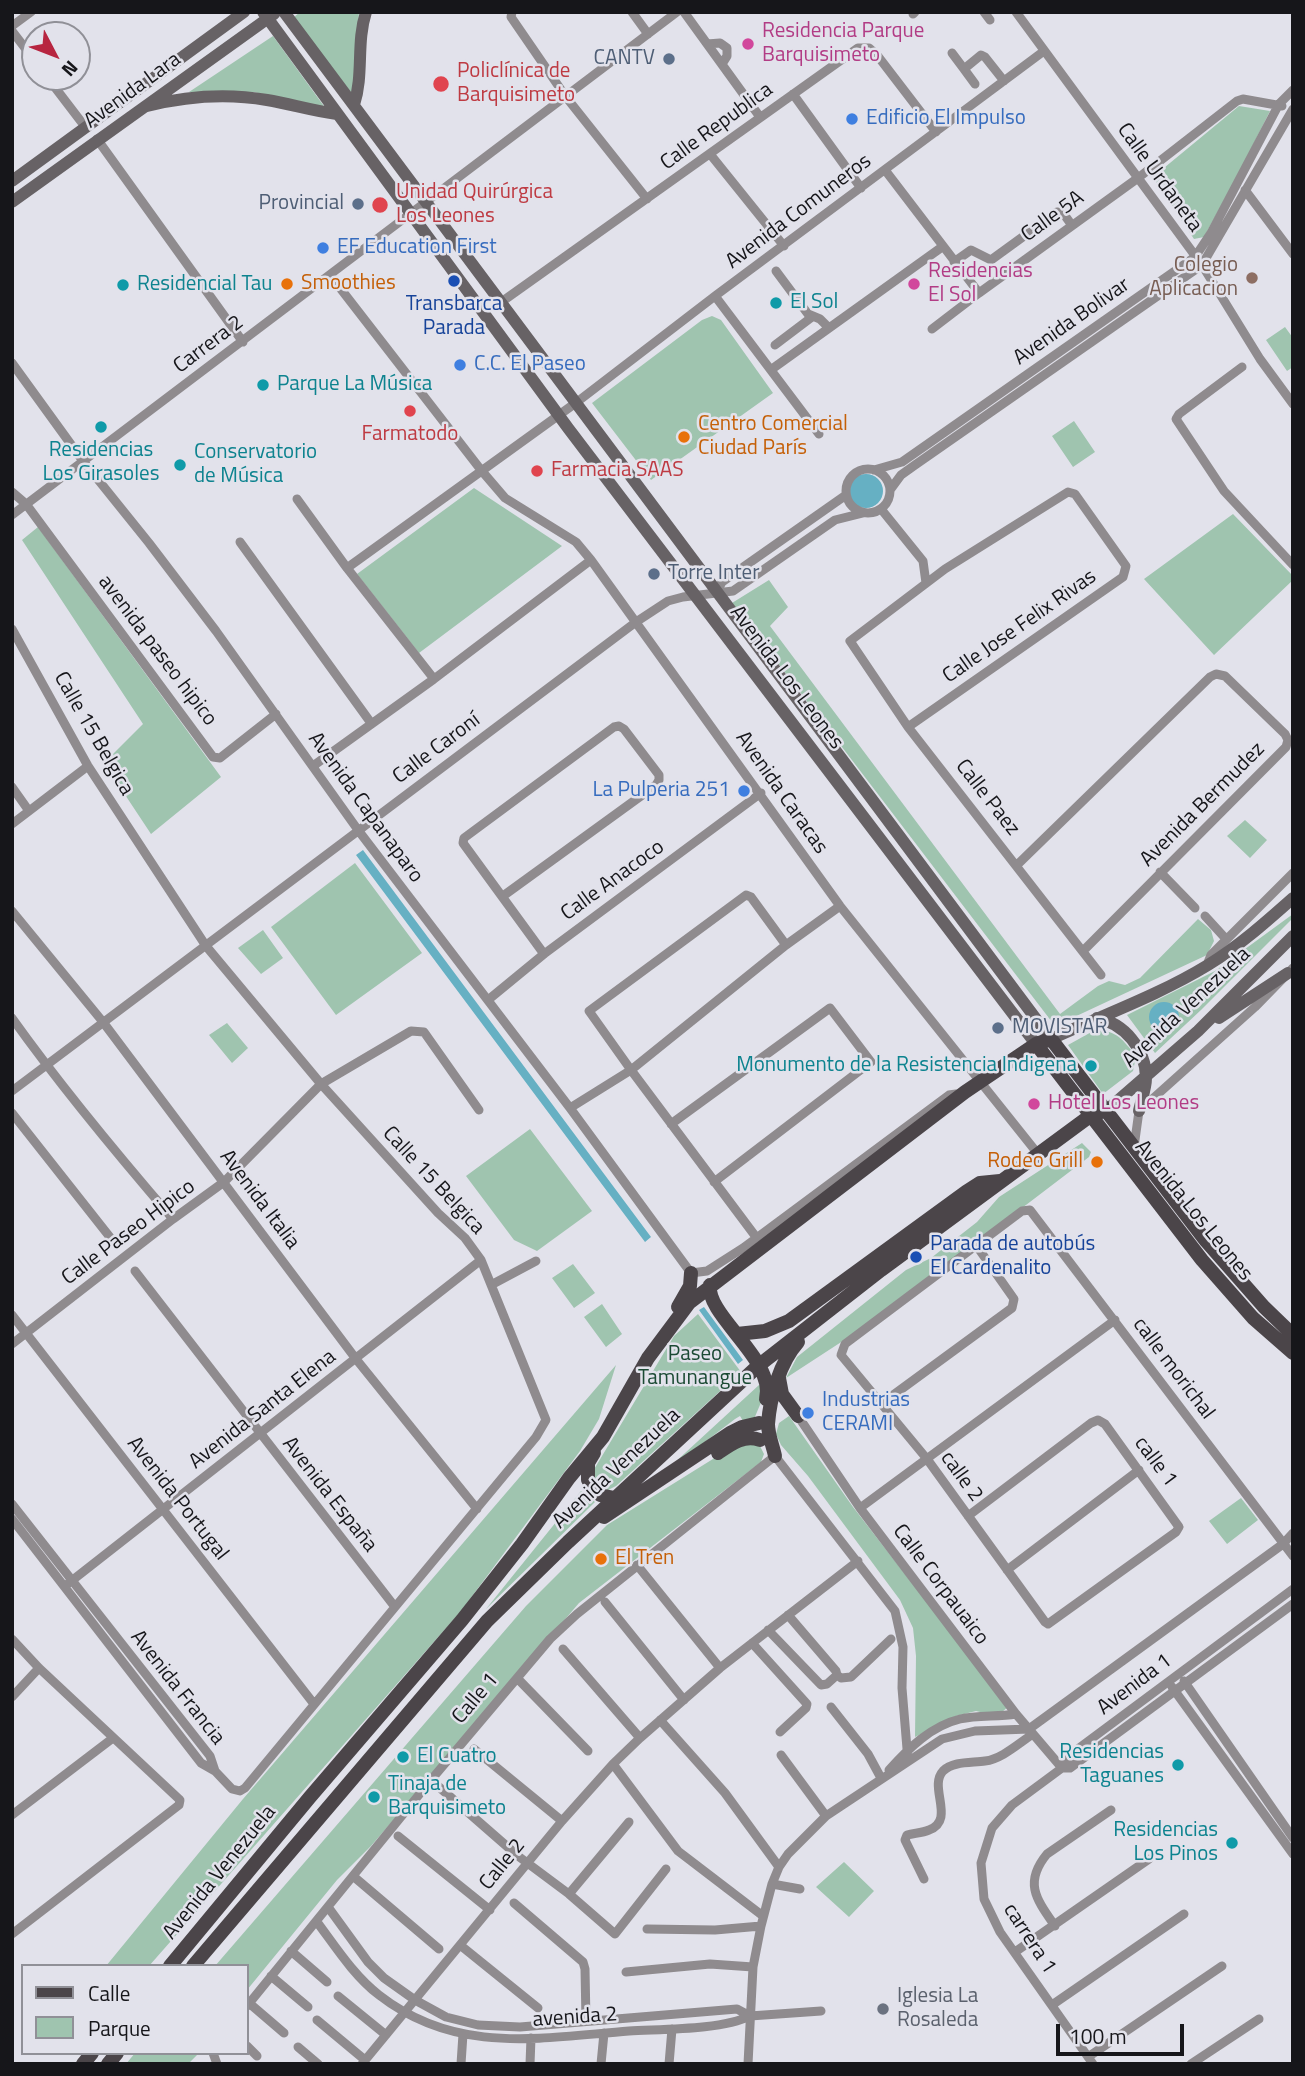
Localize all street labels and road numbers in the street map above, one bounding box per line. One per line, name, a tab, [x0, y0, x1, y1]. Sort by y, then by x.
street label: Avenida Lara	[80, 48, 186, 134]
street label: Calle Republica	[656, 78, 778, 176]
street label: Calle Urdaneta	[1111, 119, 1207, 237]
street label: Avenida Comuneros	[721, 149, 877, 275]
street label: Calle 5A	[1017, 186, 1089, 248]
street label: Avenida Bolivar	[1009, 273, 1135, 371]
street label: Carrera 2	[169, 311, 249, 379]
street label: Calle Jose Felix Rivas	[938, 565, 1102, 689]
street label: avenida paseo hipico	[92, 571, 222, 731]
street label: Avenida Los Leones	[724, 601, 848, 755]
street label: Calle 15 Belgica	[47, 668, 139, 800]
street label: Calle Caroní	[388, 708, 486, 790]
street label: Avenida Caracas	[729, 727, 833, 859]
street label: Avenida Capanaparo	[302, 728, 428, 888]
street label: Avenida Bermudez	[1136, 738, 1270, 872]
street label: Calle Paez	[949, 755, 1025, 841]
street label: Calle Anacoco	[556, 835, 670, 927]
street label: Avenida Venezuela	[1118, 942, 1256, 1074]
street label: Calle 15 Belgica	[377, 1122, 489, 1240]
street label: Avenida Los Leones	[1129, 1136, 1257, 1286]
street label: Avenida Italia	[213, 1145, 305, 1255]
street label: Calle Paseo Hipico	[57, 1175, 201, 1291]
street label: calle morichal	[1127, 1313, 1219, 1425]
street label: Avenida Santa Elena	[185, 1345, 341, 1475]
street label: Avenida Venezuela	[548, 1403, 686, 1535]
street label: Avenida Portugal	[121, 1432, 233, 1566]
street label: Avenida España	[276, 1432, 382, 1558]
street label: calle 1	[1128, 1432, 1182, 1492]
street label: calle 2	[934, 1447, 988, 1507]
street label: Calle Corpauaico	[886, 1520, 994, 1650]
street label: Avenida Francia	[124, 1626, 230, 1750]
street label: Avenida 1	[1093, 1649, 1177, 1721]
street label: Calle 1	[448, 1668, 504, 1730]
street label: Avenida Venezuela	[158, 1801, 282, 1945]
street label: Calle 2	[475, 1834, 531, 1896]
street label: carrera 1	[997, 1899, 1061, 1979]
street label: avenida 2	[532, 2002, 618, 2034]

